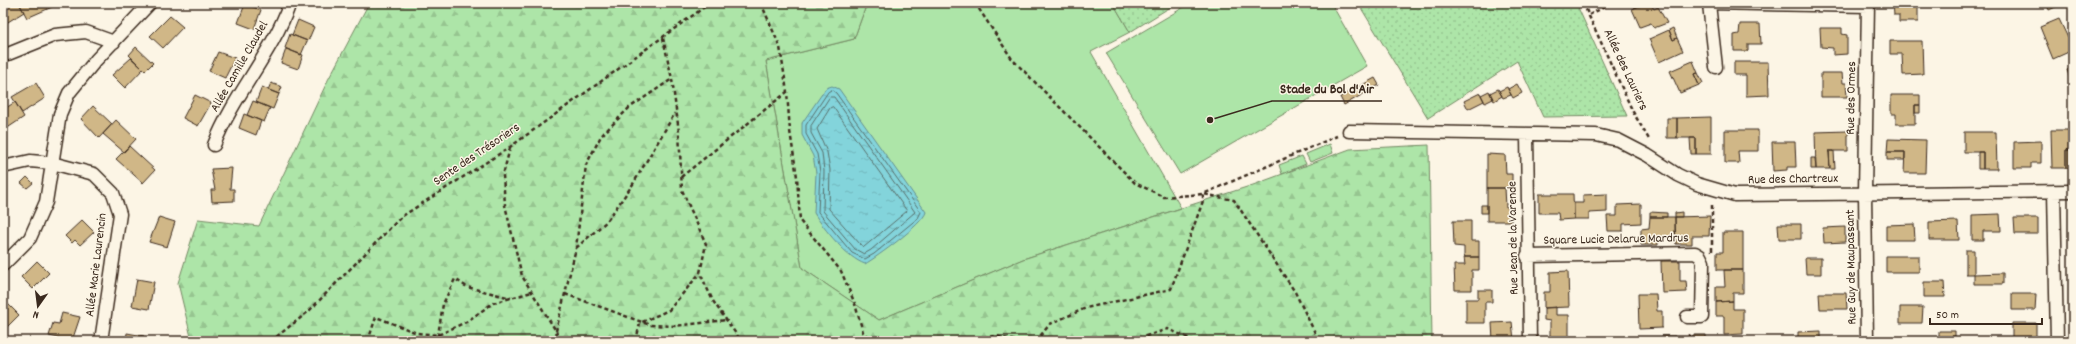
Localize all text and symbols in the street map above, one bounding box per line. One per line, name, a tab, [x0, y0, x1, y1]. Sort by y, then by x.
street label: Allée Camille Claudel	[206, 18, 274, 116]
street label: Allée des Lauriers	[1598, 26, 1652, 114]
street label: Rue des Ormes	[1842, 61, 1862, 135]
callout: Stade du Bol d'Air	[1272, 75, 1382, 101]
text: Stade du Bol d'Air	[1280, 80, 1375, 100]
street label: Sente des Trésoriers	[430, 119, 524, 191]
street label: Rue des Chartreux	[1748, 170, 1838, 190]
street label: Rue Jean de la Varende	[1504, 181, 1524, 295]
street label: Rue Guy de Maupassant	[1841, 209, 1863, 325]
street label: Allée Marie Laurencin	[81, 212, 113, 318]
street label: Square Lucie Delarue Mardrus	[1543, 229, 1689, 251]
north arrow	[18, 286, 58, 326]
scale bar	[1930, 300, 2042, 326]
text: N	[31, 305, 41, 322]
text: 50 m	[1936, 307, 1959, 324]

